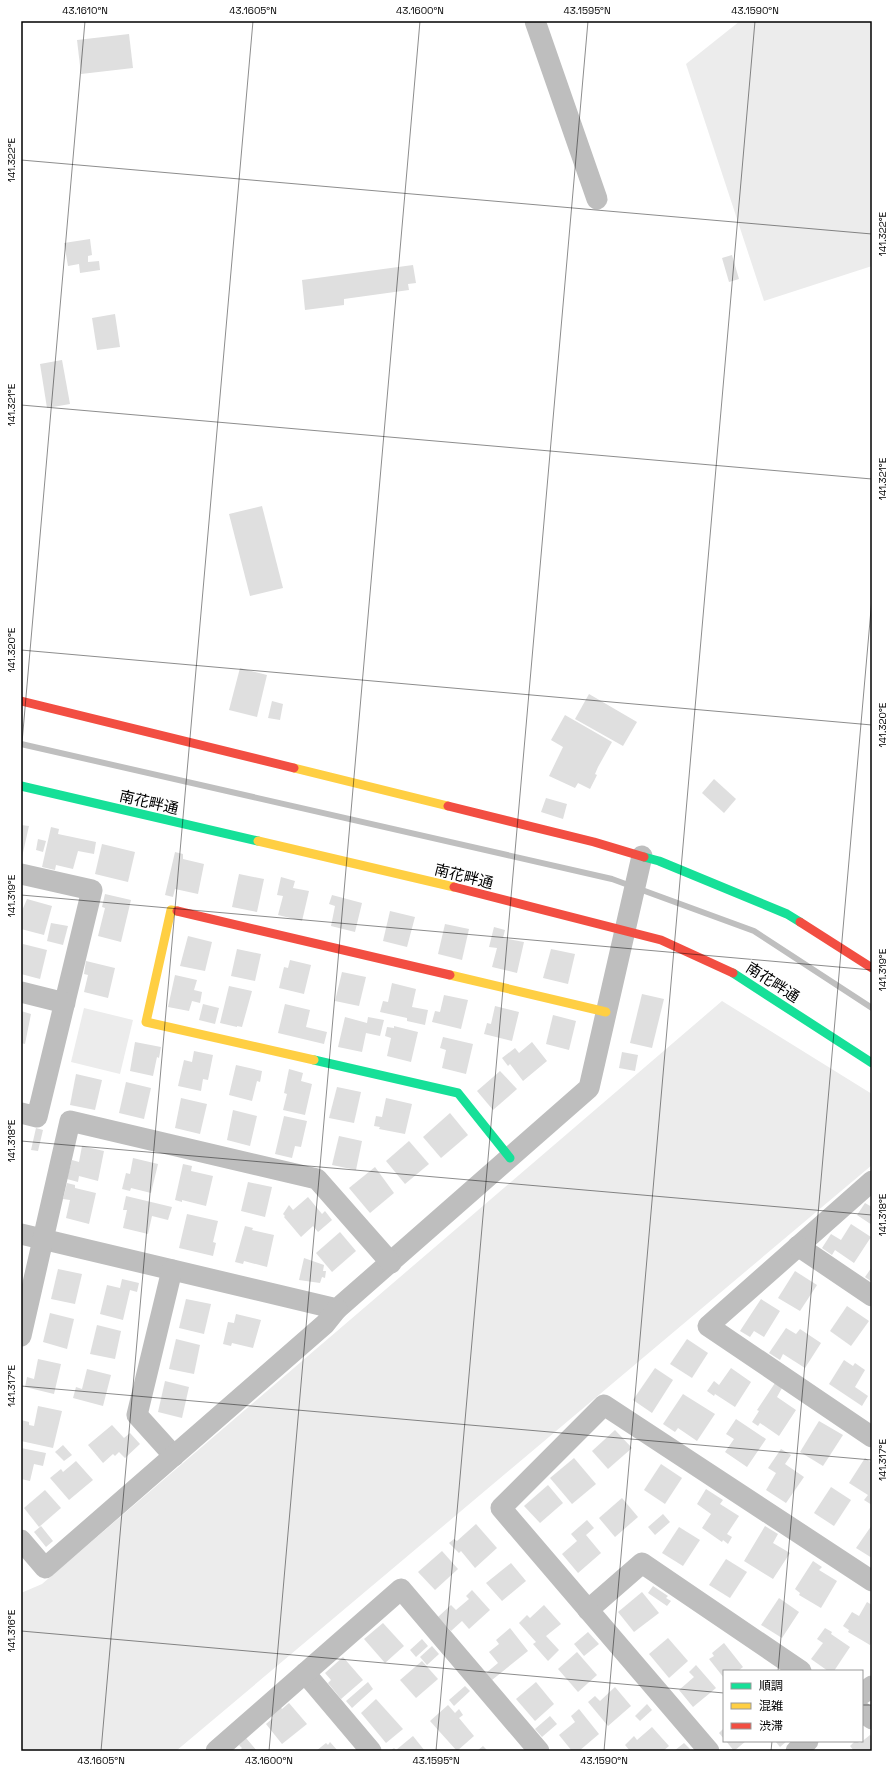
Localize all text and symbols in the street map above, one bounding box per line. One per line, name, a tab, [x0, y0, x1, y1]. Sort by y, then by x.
text: 43.1610°N	[62, 4, 108, 17]
text: 43.1605°N	[229, 4, 277, 17]
text: 43.1600°N	[396, 4, 444, 17]
text: 43.1595°N	[563, 4, 611, 17]
text: 43.1590°N	[731, 4, 779, 17]
text: 141.322°E	[5, 137, 18, 182]
text: 141.322°E	[876, 211, 889, 256]
text: 141.321°E	[5, 383, 18, 426]
text: 141.321°E	[876, 457, 889, 500]
text: 141.320°E	[5, 627, 18, 672]
text: 141.320°E	[876, 702, 889, 747]
street label: 南花畔通	[118, 786, 180, 818]
street label: 南花畔通	[433, 860, 495, 892]
text: 141.319°E	[5, 874, 18, 917]
text: 141.319°E	[876, 948, 889, 991]
street label: 南花畔通	[743, 958, 803, 1006]
text: 141.318°E	[5, 1119, 18, 1162]
text: 141.318°E	[876, 1193, 889, 1236]
text: 141.317°E	[5, 1365, 18, 1407]
text: 141.317°E	[876, 1439, 889, 1481]
text: 141.316°E	[5, 1609, 18, 1652]
legend	[723, 1670, 863, 1742]
text: 順調	[759, 1678, 783, 1694]
text: 混雑	[759, 1698, 783, 1714]
text: 渋滞	[759, 1718, 783, 1734]
text: 43.1605°N	[77, 1754, 125, 1767]
text: 43.1600°N	[245, 1754, 293, 1767]
text: 43.1595°N	[412, 1754, 460, 1767]
text: 43.1590°N	[580, 1754, 628, 1767]

